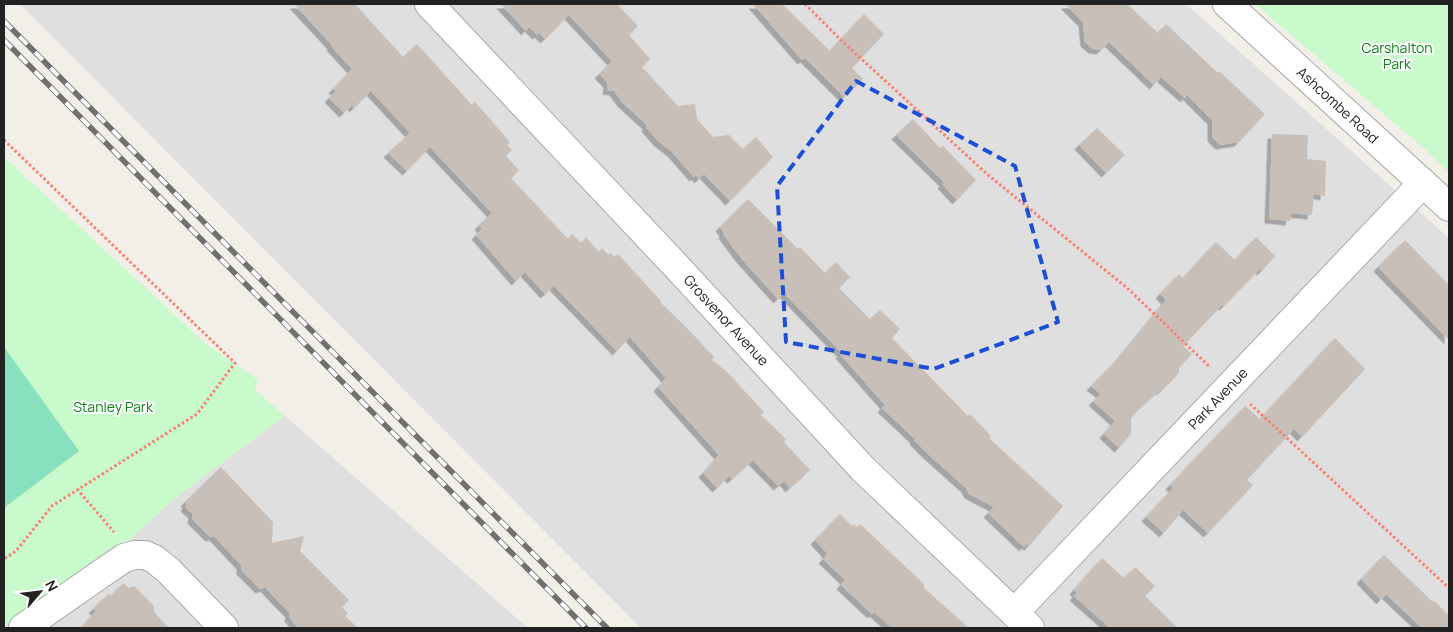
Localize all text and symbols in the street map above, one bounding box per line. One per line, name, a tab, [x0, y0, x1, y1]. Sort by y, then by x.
park label: Carshalton Park	[1361, 38, 1433, 73]
street label: Ashcombe Road	[1293, 62, 1383, 147]
street label: Grosvenor Avenue	[680, 270, 773, 370]
street label: Park Avenue	[1184, 363, 1252, 433]
park label: Stanley Park	[73, 397, 154, 416]
north arrow	[15, 567, 65, 617]
text: N	[41, 577, 63, 595]

